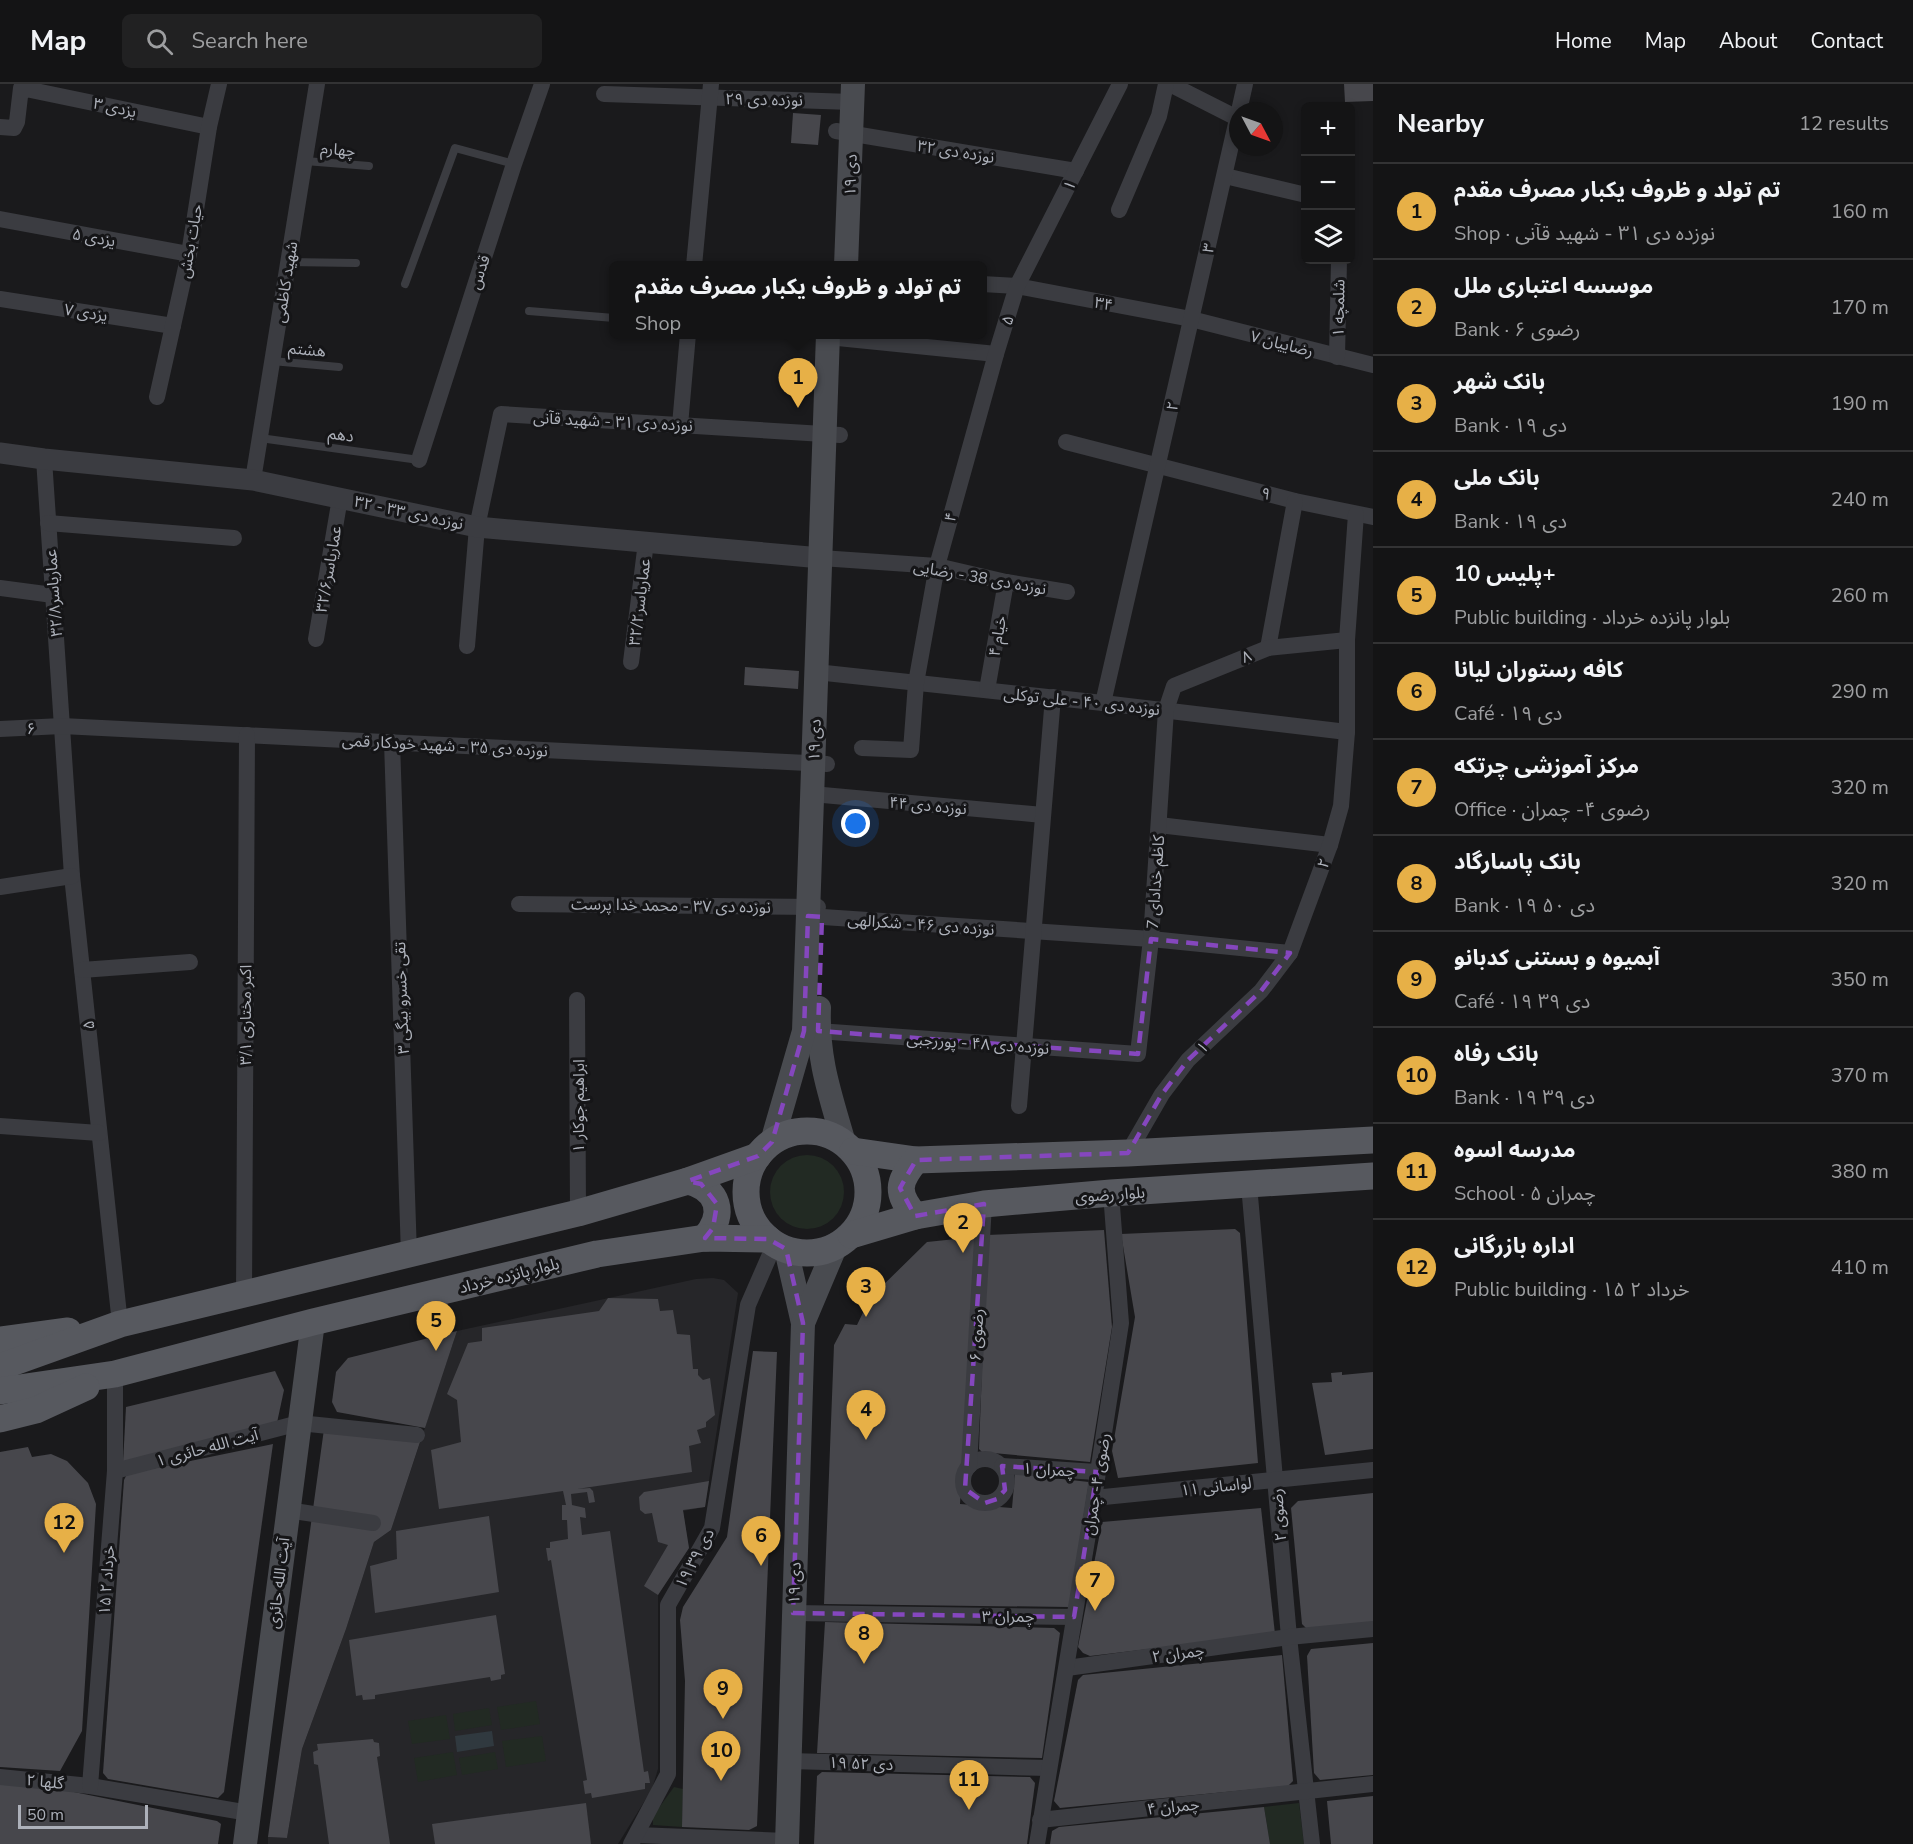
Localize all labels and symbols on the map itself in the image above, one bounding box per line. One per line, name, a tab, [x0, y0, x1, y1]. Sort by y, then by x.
street label: نوزده دی ۲۹	[725, 88, 803, 112]
street label: یزدی ۳	[91, 93, 138, 123]
north arrow	[1229, 102, 1283, 156]
street label: نوزده دی ۳۲	[916, 135, 996, 169]
street label: چهارم	[319, 138, 356, 163]
street label: ۱۹ دی	[839, 154, 863, 197]
street label: ۱	[1058, 176, 1082, 195]
street label: حیات بخش	[174, 202, 208, 280]
street label: یزدی ۵	[70, 223, 117, 253]
street label: شهید کاظمی	[269, 240, 303, 325]
street label: ۳	[1197, 241, 1221, 255]
street label: قدس	[464, 252, 496, 292]
street label: ۱ شلمچه	[1327, 279, 1351, 337]
street label: ۳۴	[1093, 291, 1115, 317]
street label: یزدی ۷	[63, 299, 109, 327]
street label: ۵	[996, 313, 1020, 328]
street label: ۷ رضاییان	[1248, 326, 1316, 362]
street label: هشتم	[287, 337, 327, 364]
pin: 1	[778, 358, 818, 408]
street label: ۲	[1161, 399, 1185, 413]
street label: نوزده دی ۳۱ - شهید قآنی	[533, 407, 693, 437]
street label: دهم	[326, 422, 355, 449]
street label: ۹	[1259, 482, 1273, 506]
street label: ۳۲ - نوزده دی ۳۳	[352, 491, 465, 535]
street label: ۴	[939, 510, 963, 525]
street label: عماریاسر۳۲/۶	[311, 524, 347, 614]
street label: عماریاسر۳۲/۸	[40, 548, 68, 637]
street label: نوزده دی 38 - رضایی	[912, 555, 1048, 601]
street label: عماریاسر۳۲/۲	[624, 557, 656, 647]
street label: ۴ خیام	[984, 614, 1013, 658]
street label: ۸	[1238, 645, 1255, 669]
street label: نوزده دی ۴۰ - علی توکلی	[1003, 683, 1161, 721]
street label: ۶	[26, 718, 36, 740]
street label: ۱۹ دی	[803, 719, 827, 762]
street label: نوزده دی ۳۵ - شهید خودکار قمی	[342, 730, 548, 762]
street label: نوزده دی ۴۴	[888, 792, 968, 820]
your location	[841, 809, 870, 838]
street label: 7 کاظم خدادای	[1142, 834, 1171, 930]
street label: ۲	[1312, 855, 1336, 872]
street label: نوزده دی ۳۷ - محمد خدا پرست	[571, 893, 771, 919]
street label: نوزده دی ۴۶ - شکرالهی	[847, 909, 995, 941]
street label: ۳ تقی خسرو بیگی	[389, 941, 415, 1055]
street label: ۳/۱ اکبر مختاری	[235, 965, 257, 1065]
street label: ۵	[78, 1019, 100, 1031]
street label: نوزده دی ۴۸ - پوررجبی	[906, 1028, 1050, 1060]
street label: ۱	[1192, 1037, 1214, 1059]
street label: ۱ ابراهیم جوکار	[568, 1059, 591, 1153]
street label: بلوار رضوی	[1074, 1182, 1146, 1208]
pin: 2	[944, 1204, 982, 1253]
street label: بلوار پانزده خرداد	[457, 1253, 562, 1299]
pin: 3	[846, 1268, 886, 1317]
pin: 5	[416, 1302, 456, 1351]
street label: رضوی ۶	[965, 1308, 989, 1362]
pin: 4	[846, 1390, 886, 1440]
street label: آیت الله حائری ۱	[154, 1423, 262, 1472]
street label: رضوی ۴- چمران	[1078, 1432, 1116, 1537]
street label: چمران ۱	[1022, 1458, 1076, 1482]
street label: لواسانی ۱۱	[1180, 1472, 1253, 1502]
street label: رضوی ۲	[1266, 1488, 1292, 1542]
pin: 12	[44, 1504, 84, 1553]
pin: 6	[742, 1516, 780, 1566]
street label: ۱۹ دی ۳۹	[670, 1525, 720, 1592]
street label: آیت الله حائری	[262, 1535, 296, 1630]
street label: ۱۵ خرداد ۲	[94, 1544, 120, 1616]
street label: ۱۹ دی	[783, 1562, 807, 1605]
pin: 7	[1076, 1562, 1114, 1611]
street label: چمران ۳	[982, 1606, 1034, 1628]
pin: 8	[844, 1614, 884, 1664]
street label: چمران ۲	[1151, 1639, 1206, 1669]
pin: 9	[704, 1670, 742, 1719]
pin: 10	[702, 1732, 740, 1781]
street label: ۱۹ دی ۵۲	[828, 1752, 894, 1776]
pin: 11	[950, 1760, 988, 1810]
street label: گلها ۲	[25, 1769, 65, 1795]
street label: چمران ۴	[1146, 1793, 1200, 1821]
scale bar	[18, 1802, 148, 1830]

